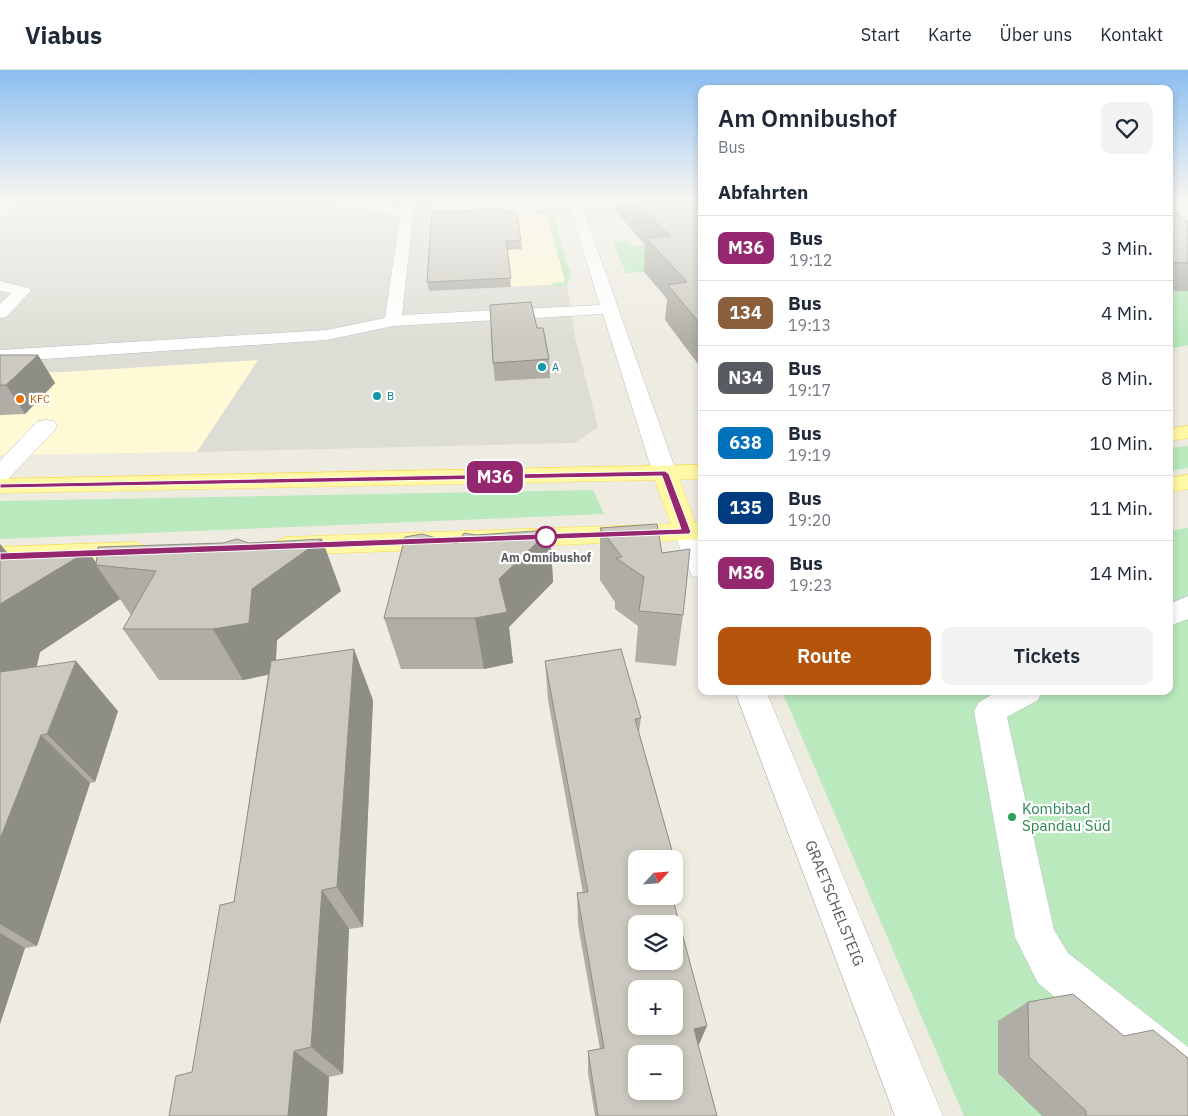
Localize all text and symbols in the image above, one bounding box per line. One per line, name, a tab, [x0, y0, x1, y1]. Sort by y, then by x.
text: Viabus	[25, 19, 102, 51]
text: Start	[861, 23, 900, 46]
text: Karte	[928, 23, 972, 46]
text: Über uns	[1000, 23, 1072, 46]
text: Kontakt	[1100, 23, 1163, 46]
text: Am Omnibushof	[718, 102, 897, 134]
button: heart	[1101, 102, 1153, 154]
text: Bus	[718, 137, 745, 157]
text: Abfahrten	[718, 180, 808, 204]
text: Bus	[789, 226, 823, 250]
text: M36	[728, 236, 764, 259]
text: 3 Min.	[1101, 236, 1153, 260]
text: 19:12	[789, 250, 832, 270]
text: Bus	[788, 291, 822, 315]
text: 134	[729, 301, 762, 324]
text: 4 Min.	[1101, 301, 1153, 325]
text: 19:13	[788, 315, 831, 335]
text: Bus	[788, 356, 822, 380]
place label: A	[552, 360, 559, 374]
marker: A	[536, 361, 548, 373]
text: N34	[728, 366, 763, 389]
text: 8 Min.	[1101, 366, 1153, 390]
text: 19:17	[788, 380, 831, 400]
place label: B	[387, 389, 394, 403]
marker: B	[371, 390, 383, 402]
place label: KFC	[30, 392, 50, 406]
marker: KFC	[14, 393, 26, 405]
text: Bus	[788, 421, 822, 445]
text: 638	[729, 431, 762, 454]
text: 10 Min.	[1090, 431, 1153, 455]
text: 19:19	[788, 445, 831, 465]
line badge: M36	[466, 461, 524, 493]
text: M36	[477, 465, 513, 488]
text: Bus	[788, 486, 822, 510]
text: 135	[729, 496, 762, 519]
text: 11 Min.	[1090, 496, 1153, 520]
text: 19:20	[788, 510, 831, 530]
marker: Am Omnibushof	[535, 526, 557, 548]
place label: Am Omnibushof	[501, 550, 592, 565]
text: Bus	[789, 551, 823, 575]
text: M36	[728, 561, 764, 584]
text: 14 Min.	[1090, 561, 1153, 585]
text: 19:23	[789, 575, 832, 595]
button: Route	[718, 627, 931, 685]
button: Tickets	[941, 627, 1153, 685]
place label: Kombibad Spandau Süd	[1022, 799, 1111, 835]
marker: Kombibad Spandau Süd	[1006, 811, 1018, 823]
street label: GRAETSCHELSTEIG	[801, 837, 869, 969]
north arrow	[628, 850, 682, 905]
map controls	[628, 850, 683, 1100]
button: layers	[628, 915, 683, 970]
button: +	[628, 980, 683, 1035]
button: −	[628, 1045, 683, 1100]

